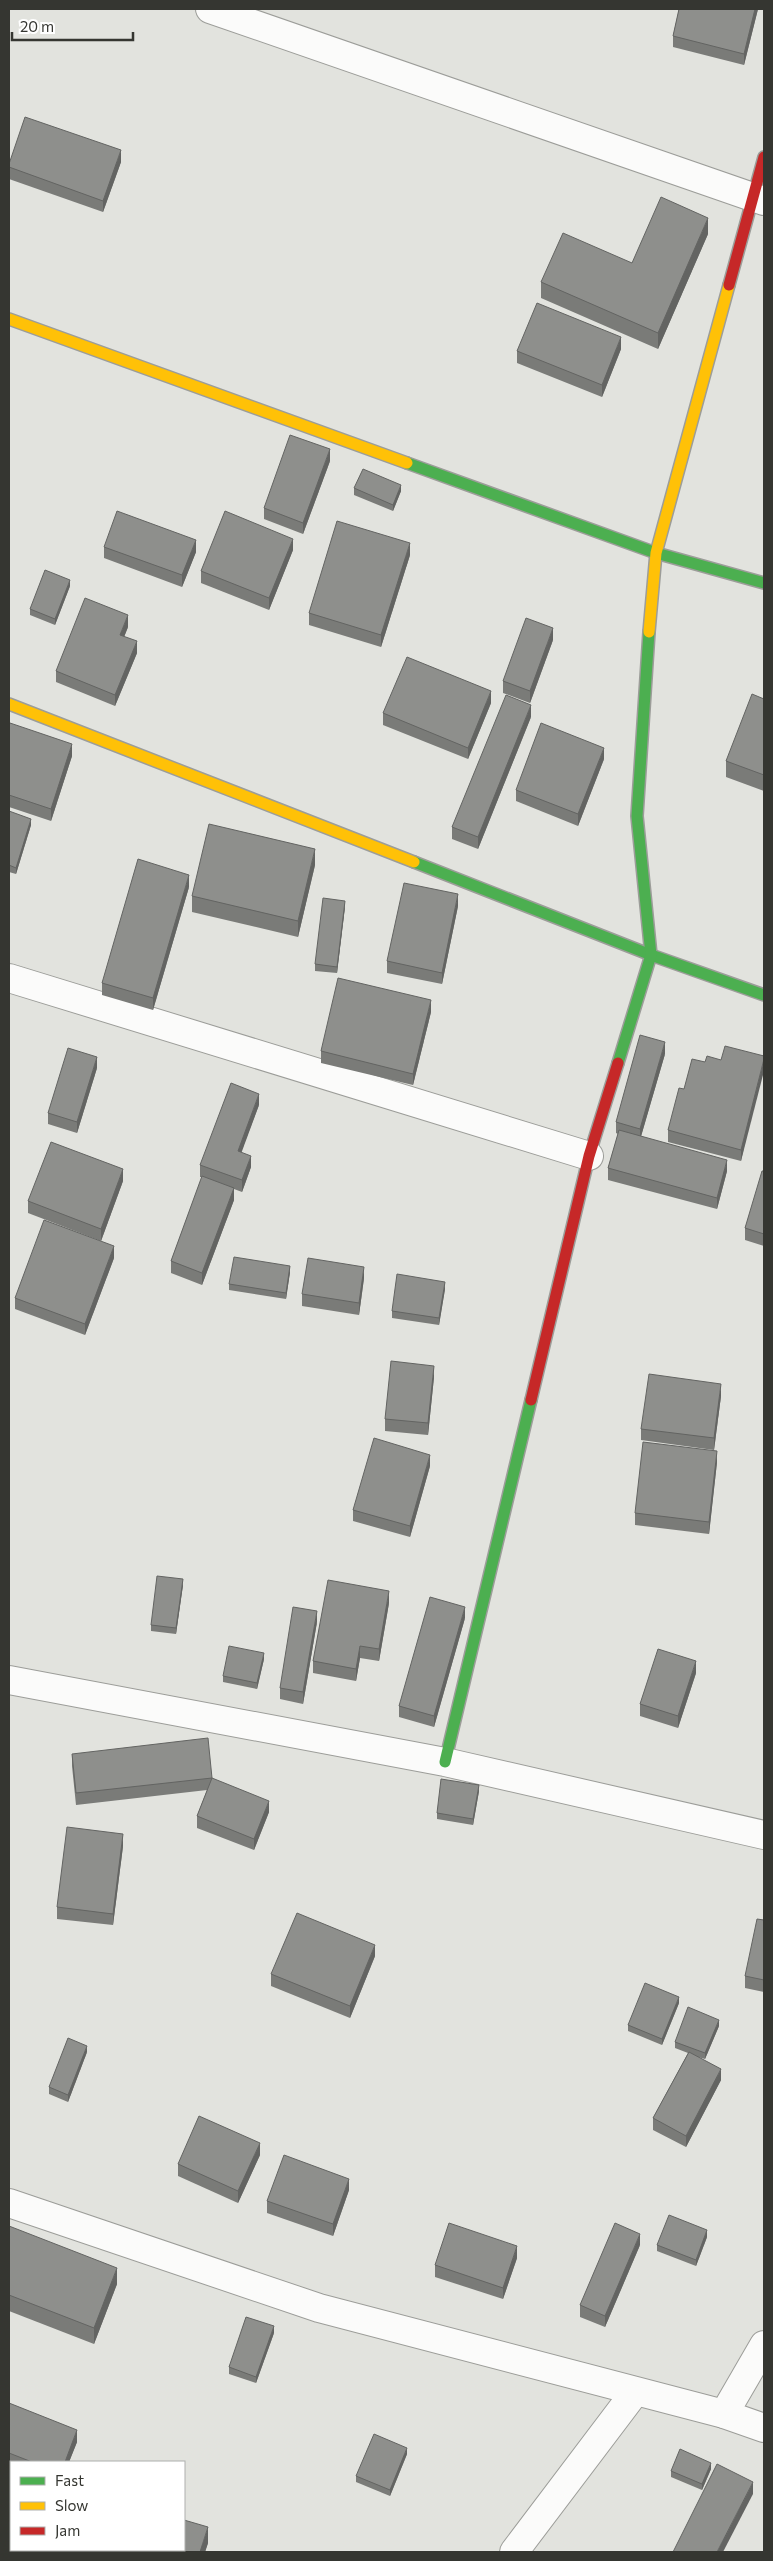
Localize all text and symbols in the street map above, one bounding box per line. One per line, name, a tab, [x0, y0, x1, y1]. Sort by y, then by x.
scale bar	[12, 10, 134, 42]
text: 20 m	[20, 17, 54, 35]
legend	[10, 2461, 185, 2551]
text: Fast	[55, 2471, 84, 2489]
text: Slow	[55, 2496, 88, 2514]
text: Jam	[55, 2521, 80, 2539]

